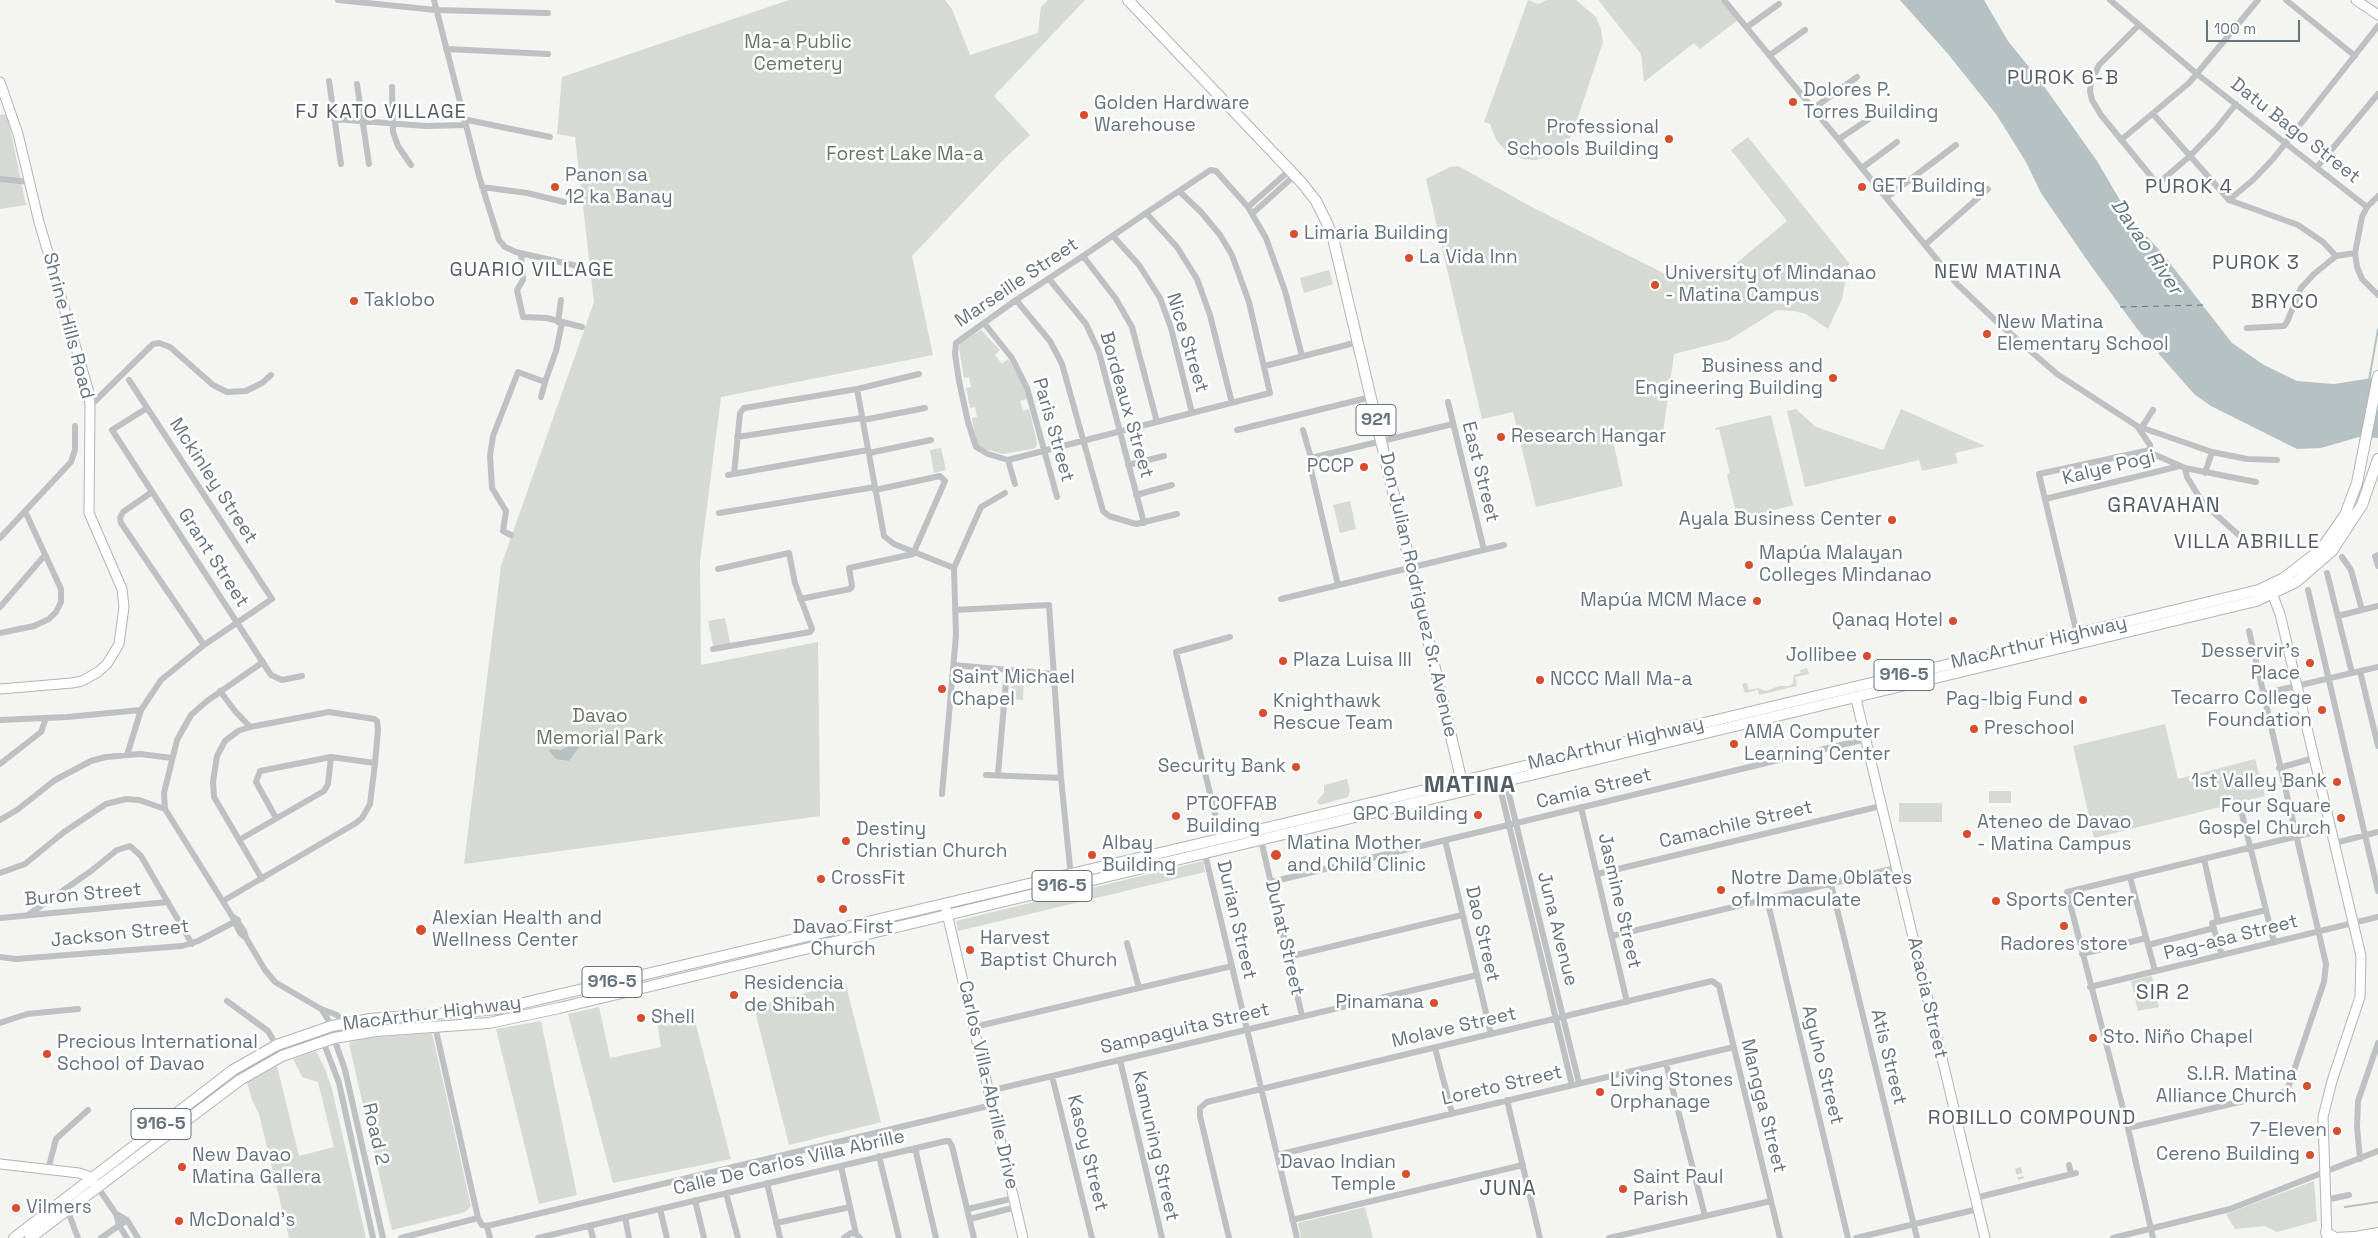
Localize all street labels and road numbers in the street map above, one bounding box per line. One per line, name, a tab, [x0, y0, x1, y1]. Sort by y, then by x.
street label: Datu Bago Street	[2226, 73, 2364, 189]
street label: Marseille Street	[951, 233, 1083, 333]
street label: Shrine Hills Road	[37, 250, 99, 402]
street label: Nice Street	[1161, 290, 1213, 396]
street label: Bordeaux Street	[1094, 329, 1158, 481]
street label: Paris Street	[1027, 375, 1079, 485]
road number: 921	[1356, 404, 1396, 436]
street label: Mckinley Street	[164, 414, 262, 548]
street label: East Street	[1456, 419, 1504, 525]
street label: Kalye Pogi	[2060, 445, 2158, 491]
street label: Don Julian Rodriguez Sr. Avenue	[1374, 450, 1462, 740]
street label: Grant Street	[173, 504, 253, 612]
street label: MacArthur Highway	[1949, 612, 2129, 674]
road number: 916-5	[1874, 660, 1934, 690]
street label: MacArthur Highway	[1526, 713, 1706, 775]
street label: Camia Street	[1534, 764, 1654, 814]
street label: Camachile Street	[1657, 796, 1815, 854]
street label: Jasmine Street	[1592, 831, 1646, 971]
street label: Durian Street	[1211, 858, 1261, 982]
street label: Juna Avenue	[1532, 869, 1582, 989]
road number: 916-5	[1032, 870, 1092, 901]
street label: Duhat Street	[1260, 878, 1308, 998]
street label: Buron Street	[24, 879, 142, 911]
street label: Dao Street	[1460, 884, 1504, 984]
street label: Pag-asa Street	[2162, 910, 2300, 966]
street label: Jackson Street	[50, 915, 190, 953]
street label: Acacia Street	[1902, 935, 1952, 1061]
road number: 916-5	[582, 966, 642, 998]
street label: Carlos Villa-Abrille Drive	[953, 978, 1023, 1192]
street label: MacArthur Highway	[341, 992, 523, 1036]
street label: Sampaguita Street	[1098, 998, 1272, 1060]
street label: Molave Street	[1389, 1003, 1519, 1053]
street label: Aguho Street	[1796, 1003, 1848, 1127]
street label: Atis Street	[1865, 1007, 1911, 1107]
street label: Mangga Street	[1735, 1037, 1791, 1175]
street label: Loreto Street	[1440, 1061, 1564, 1111]
street label: Kamuning Street	[1127, 1069, 1183, 1223]
street label: Kasoy Street	[1062, 1093, 1112, 1213]
street label: Road 2	[357, 1101, 393, 1167]
road number: 916-5	[131, 1108, 191, 1140]
street label: Calle De Carlos Villa Abrille	[671, 1125, 907, 1201]

